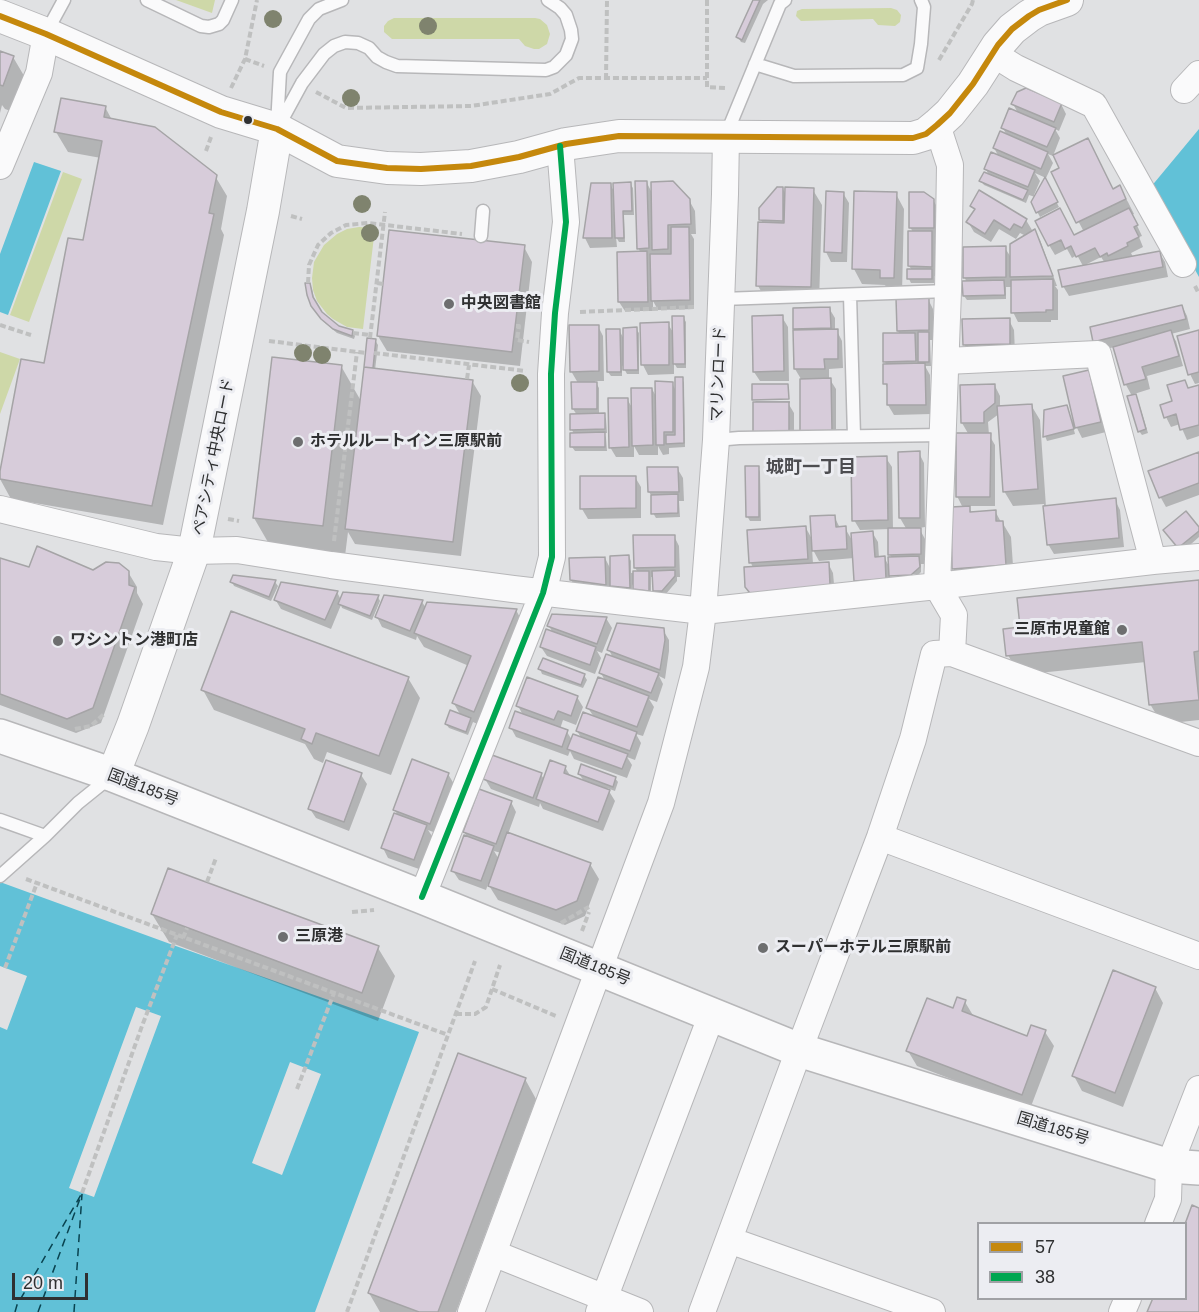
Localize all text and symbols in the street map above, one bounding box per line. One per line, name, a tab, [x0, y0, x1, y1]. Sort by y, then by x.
unlabelled marker	[242, 114, 254, 126]
place label: 中央図書館	[461, 294, 541, 314]
marker: 中央図書館	[442, 297, 456, 311]
street label: マリンロード	[708, 326, 730, 422]
street label: ペアシティ中央ロード	[189, 377, 239, 537]
place label: ホテルルートイン三原駅前	[310, 432, 502, 452]
marker: ホテルルートイン三原駅前	[291, 435, 305, 449]
district label: 城町一丁目	[766, 457, 856, 479]
place label: 三原市児童館	[1014, 620, 1110, 640]
marker: 三原市児童館	[1115, 623, 1129, 637]
place label: ワシントン港町店	[70, 631, 198, 651]
marker: ワシントン港町店	[51, 634, 65, 648]
street label: 国道185号	[105, 766, 181, 810]
place label: 三原港	[295, 927, 343, 947]
marker: 三原港	[276, 930, 290, 944]
place label: スーパーホテル三原駅前	[775, 938, 951, 958]
marker: スーパーホテル三原駅前	[756, 941, 770, 955]
street label: 国道185号	[557, 944, 633, 990]
street label: 国道185号	[1014, 1109, 1092, 1149]
legend	[977, 1222, 1187, 1300]
text: 57	[1035, 1237, 1055, 1257]
scale bar	[15, 1261, 92, 1299]
text: 38	[1035, 1267, 1055, 1287]
text: 20 m	[23, 1273, 63, 1293]

